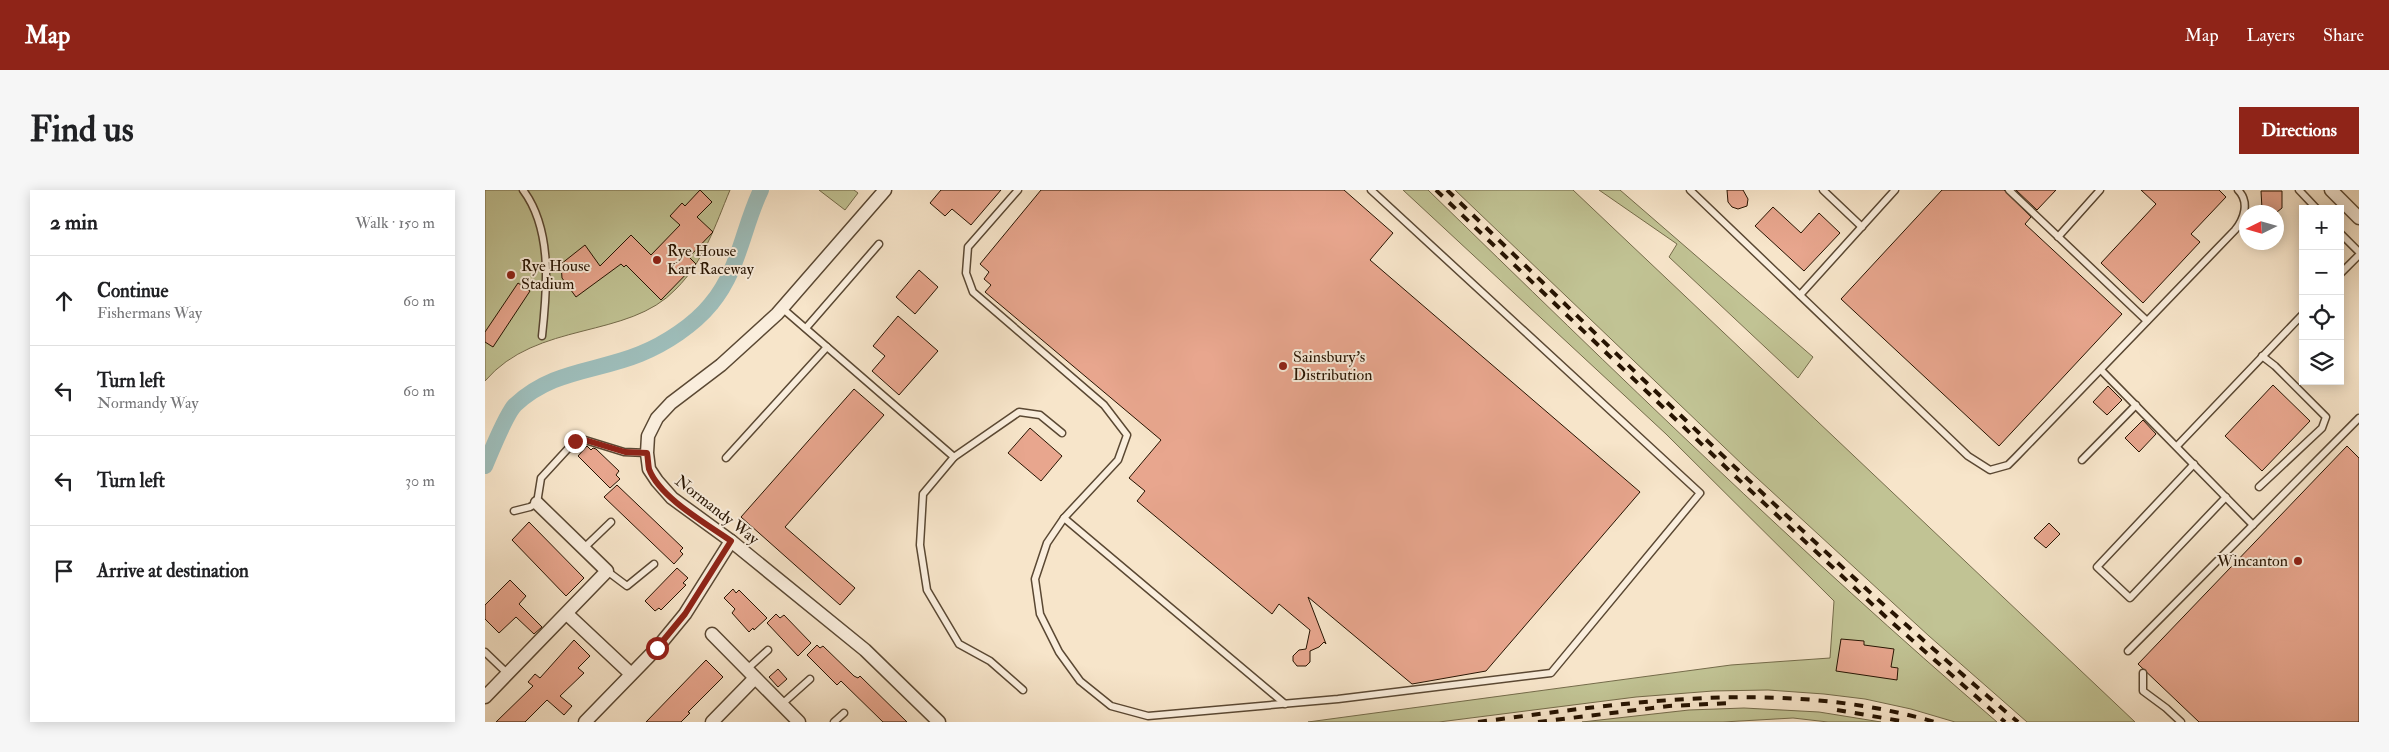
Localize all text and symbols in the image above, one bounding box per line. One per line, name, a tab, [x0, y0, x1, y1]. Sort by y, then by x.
text: Map	[25, 20, 70, 51]
text: Map	[2185, 24, 2219, 47]
text: Layers	[2247, 24, 2295, 47]
text: Share	[2323, 24, 2364, 47]
button: Directions	[2239, 107, 2359, 154]
text: Find us	[30, 108, 134, 152]
north arrow	[2239, 205, 2284, 250]
map controls	[2299, 205, 2344, 385]
button: +	[2299, 205, 2344, 250]
text: 2 min	[50, 209, 98, 236]
text: Walk · 150 m	[355, 213, 435, 233]
place label: Rye House Kart Raceway	[667, 241, 755, 279]
button: −	[2299, 250, 2344, 295]
marker: Rye House Kart Raceway	[651, 254, 663, 266]
place label: Rye House Stadium	[521, 256, 590, 294]
marker: Rye House Stadium	[505, 269, 517, 281]
text: Continue	[97, 279, 168, 303]
icon: ahead	[50, 287, 78, 315]
text: 60 m	[403, 291, 435, 311]
button: locate	[2299, 295, 2344, 340]
text: Fishermans Way	[97, 303, 202, 323]
button: layers	[2299, 340, 2344, 385]
place label: Sainsbury's Distribution	[1293, 347, 1372, 385]
marker: Sainsbury's Distribution	[1277, 360, 1289, 372]
text: Turn left	[97, 369, 165, 393]
icon: left	[50, 377, 78, 405]
text: 60 m	[403, 381, 435, 401]
text: Normandy Way	[97, 393, 198, 413]
route end	[564, 430, 587, 453]
icon: left	[50, 467, 78, 495]
text: Turn left	[97, 469, 165, 493]
text: 30 m	[405, 471, 435, 491]
street label: Normandy Way	[671, 471, 764, 550]
place label: Wincanton	[2216, 551, 2288, 571]
marker: Wincanton	[2292, 555, 2304, 567]
icon: arrive	[50, 557, 78, 585]
text: Arrive at destination	[97, 559, 249, 583]
route start	[646, 637, 669, 660]

